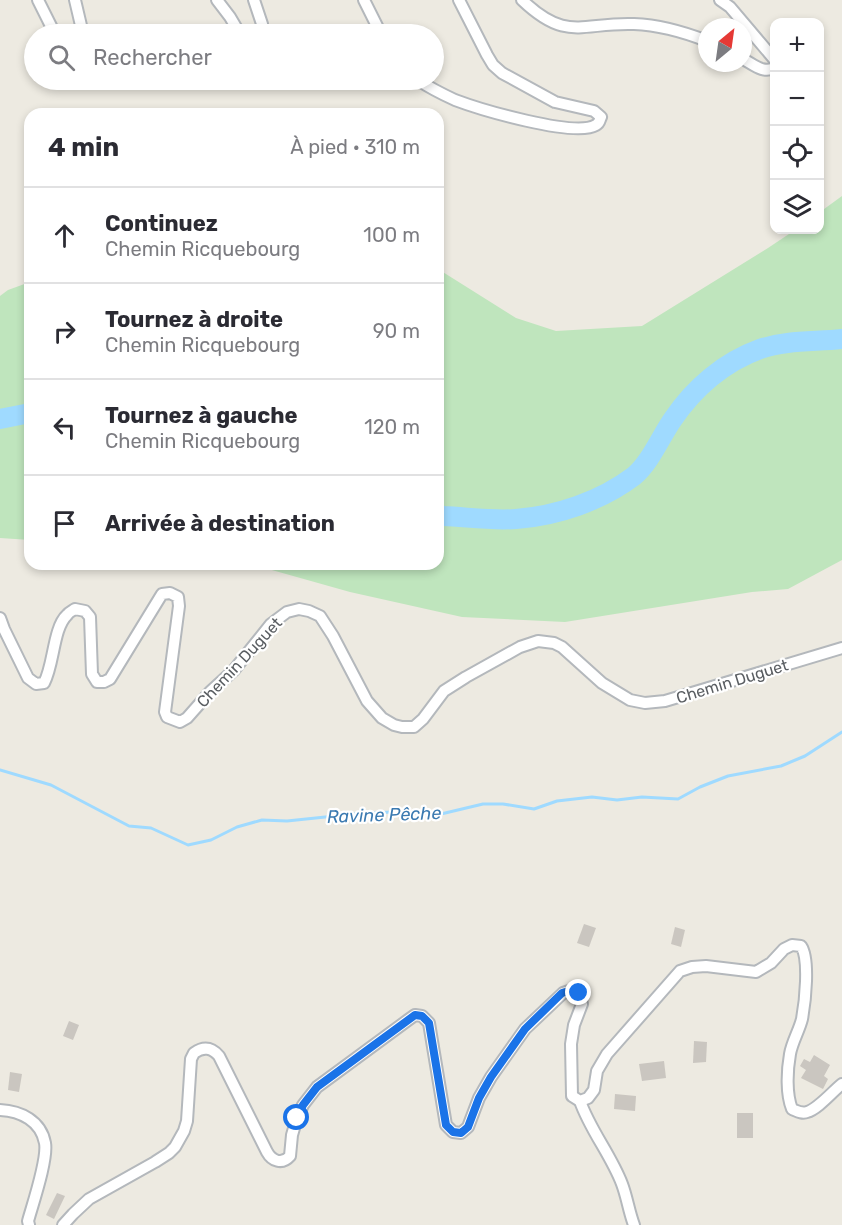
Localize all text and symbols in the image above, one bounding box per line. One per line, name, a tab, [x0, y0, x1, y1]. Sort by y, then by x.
north arrow	[698, 18, 752, 72]
map controls	[770, 18, 824, 234]
button: +	[770, 18, 824, 72]
search box	[24, 24, 444, 90]
icon: search	[45, 41, 78, 74]
text: Rechercher	[93, 44, 212, 71]
button: −	[770, 72, 824, 126]
button: locate	[770, 126, 824, 180]
text: 4 min	[48, 132, 119, 163]
text: À pied · 310 m	[290, 135, 420, 159]
button: layers	[770, 180, 824, 234]
text: Continuez	[105, 210, 218, 237]
icon: ahead	[48, 219, 81, 252]
text: 100 m	[363, 223, 420, 247]
text: Chemin Ricquebourg	[105, 237, 300, 261]
text: Tournez à droite	[105, 306, 283, 333]
icon: right	[48, 315, 81, 348]
text: 90 m	[373, 319, 420, 343]
text: Chemin Ricquebourg	[105, 333, 300, 357]
text: Tournez à gauche	[105, 402, 298, 429]
icon: left	[48, 411, 81, 444]
text: 120 m	[364, 415, 420, 439]
text: Chemin Ricquebourg	[105, 429, 300, 453]
icon: arrive	[48, 507, 81, 540]
text: Arrivée à destination	[105, 510, 335, 537]
street label: Chemin Duguet	[193, 613, 286, 711]
street label: Chemin Duguet	[674, 655, 790, 708]
water label: Ravine Pêche	[326, 802, 442, 828]
route end	[565, 979, 591, 1005]
route start	[283, 1104, 309, 1130]

